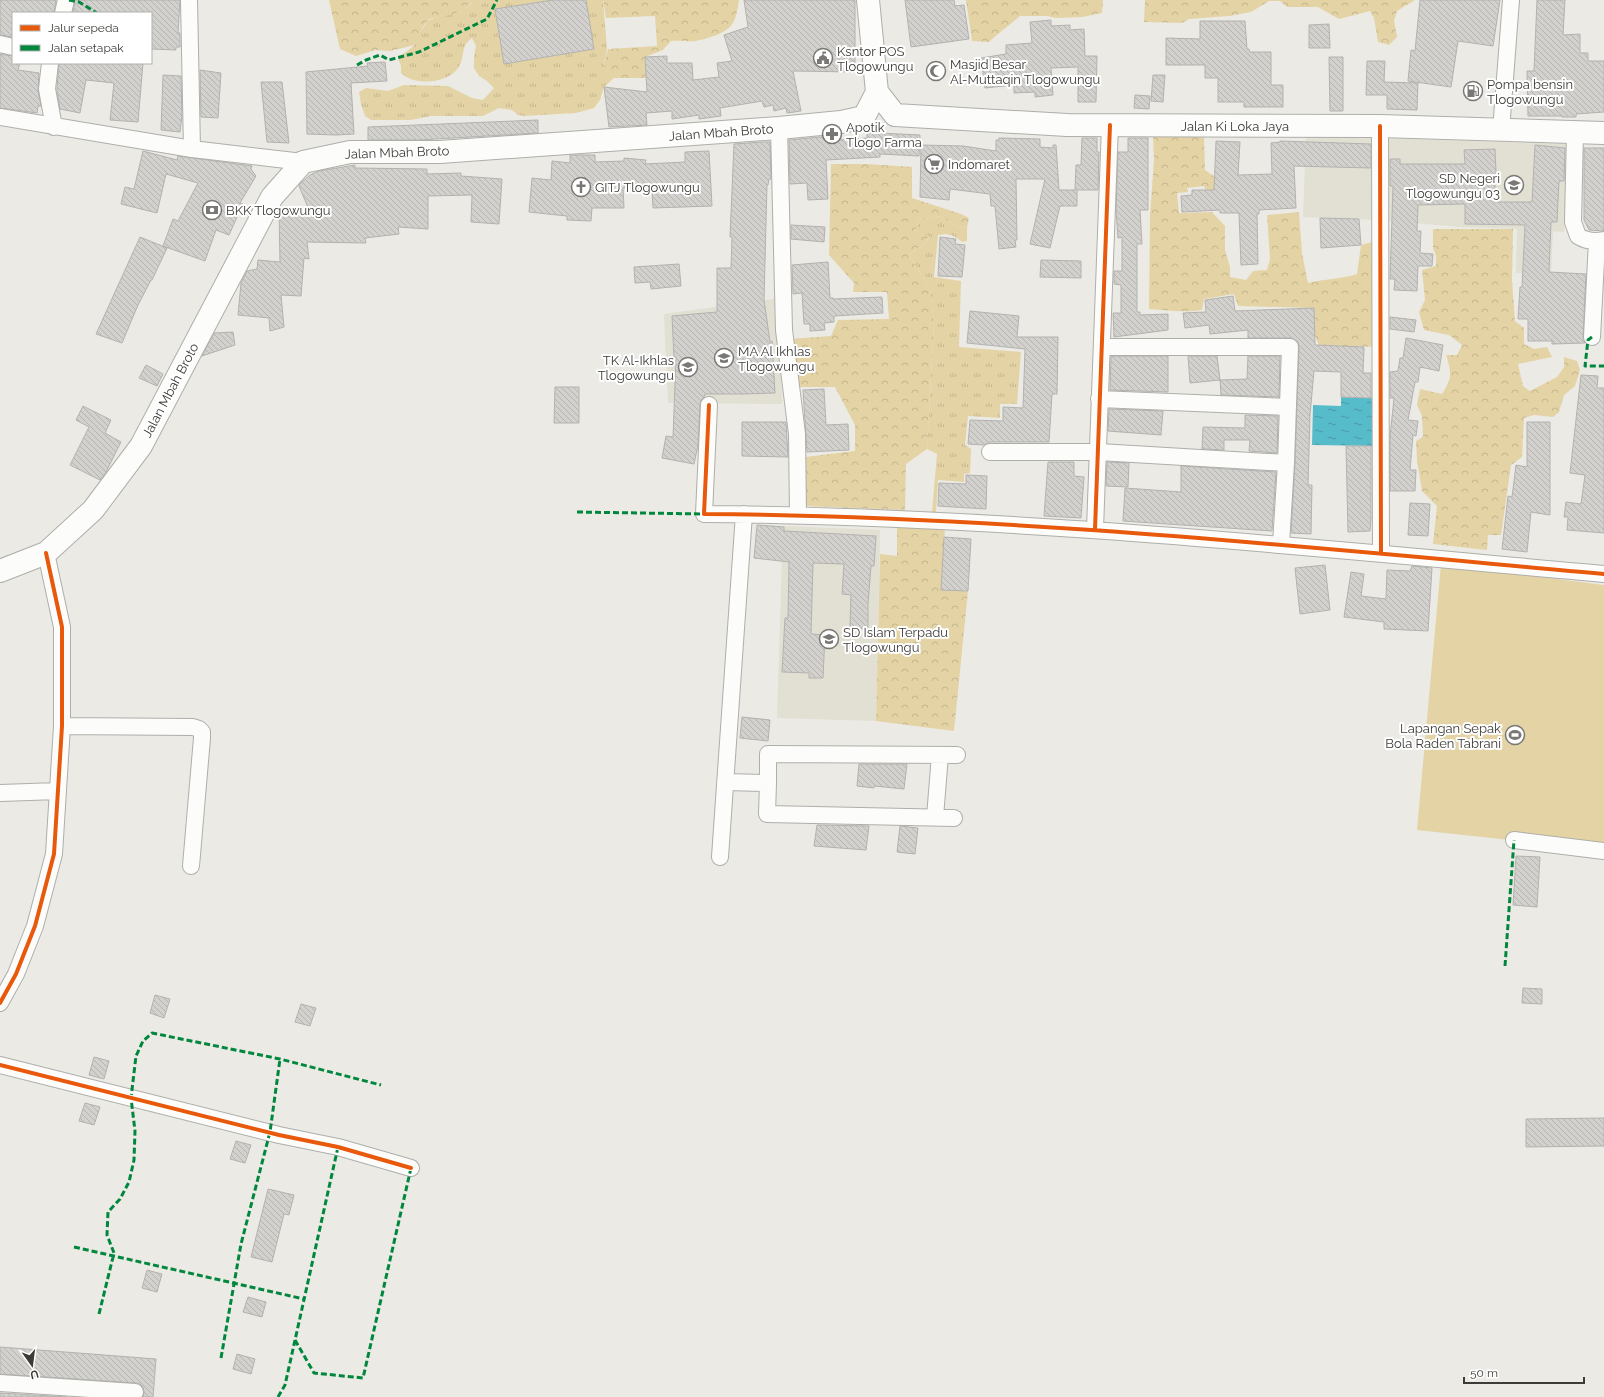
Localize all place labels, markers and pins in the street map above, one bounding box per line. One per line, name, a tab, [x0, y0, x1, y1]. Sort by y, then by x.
place label: Ksntor POS Tlogowungu	[837, 44, 913, 74]
public building icon: Ksntor POS Tlogowungu	[812, 47, 834, 69]
place label: Masjid Besar Al-Muttaqin Tlogowungu	[950, 57, 1100, 87]
mosque icon: Masjid Besar Al-Muttaqin Tlogowungu	[925, 60, 947, 82]
place label: Pompa bensin Tlogowungu	[1487, 77, 1573, 107]
fuel station icon: Pompa bensin Tlogowungu	[1462, 80, 1484, 102]
place label: Apotik Tlogo Farma	[846, 120, 922, 150]
pharmacy icon: Apotik Tlogo Farma	[821, 123, 843, 145]
supermarket icon: Indomaret	[923, 153, 945, 175]
place label: Indomaret	[948, 157, 1011, 172]
place label: SD Negeri Tlogowungu 03	[1405, 171, 1500, 201]
school or university icon: SD Negeri Tlogowungu 03	[1503, 174, 1525, 196]
church icon: GITJ Tlogowungu	[570, 176, 592, 198]
place label: GITJ Tlogowungu	[595, 180, 700, 195]
bank icon: BKK Tlogowungu	[201, 199, 223, 221]
place label: BKK Tlogowungu	[226, 203, 331, 218]
place label: MA Al Ikhlas Tlogowungu	[738, 344, 814, 374]
school or university icon: MA Al Ikhlas Tlogowungu	[713, 347, 735, 369]
place label: TK Al-Ikhlas Tlogowungu	[598, 353, 674, 383]
school or university icon: TK Al-Ikhlas Tlogowungu	[677, 356, 699, 378]
place label: SD Islam Terpadu Tlogowungu	[843, 625, 948, 655]
school or university icon: SD Islam Terpadu Tlogowungu	[818, 628, 840, 650]
place label: Lapangan Sepak Bola Raden Tabrani	[1385, 721, 1501, 751]
sports icon: Lapangan Sepak Bola Raden Tabrani	[1504, 724, 1526, 746]

